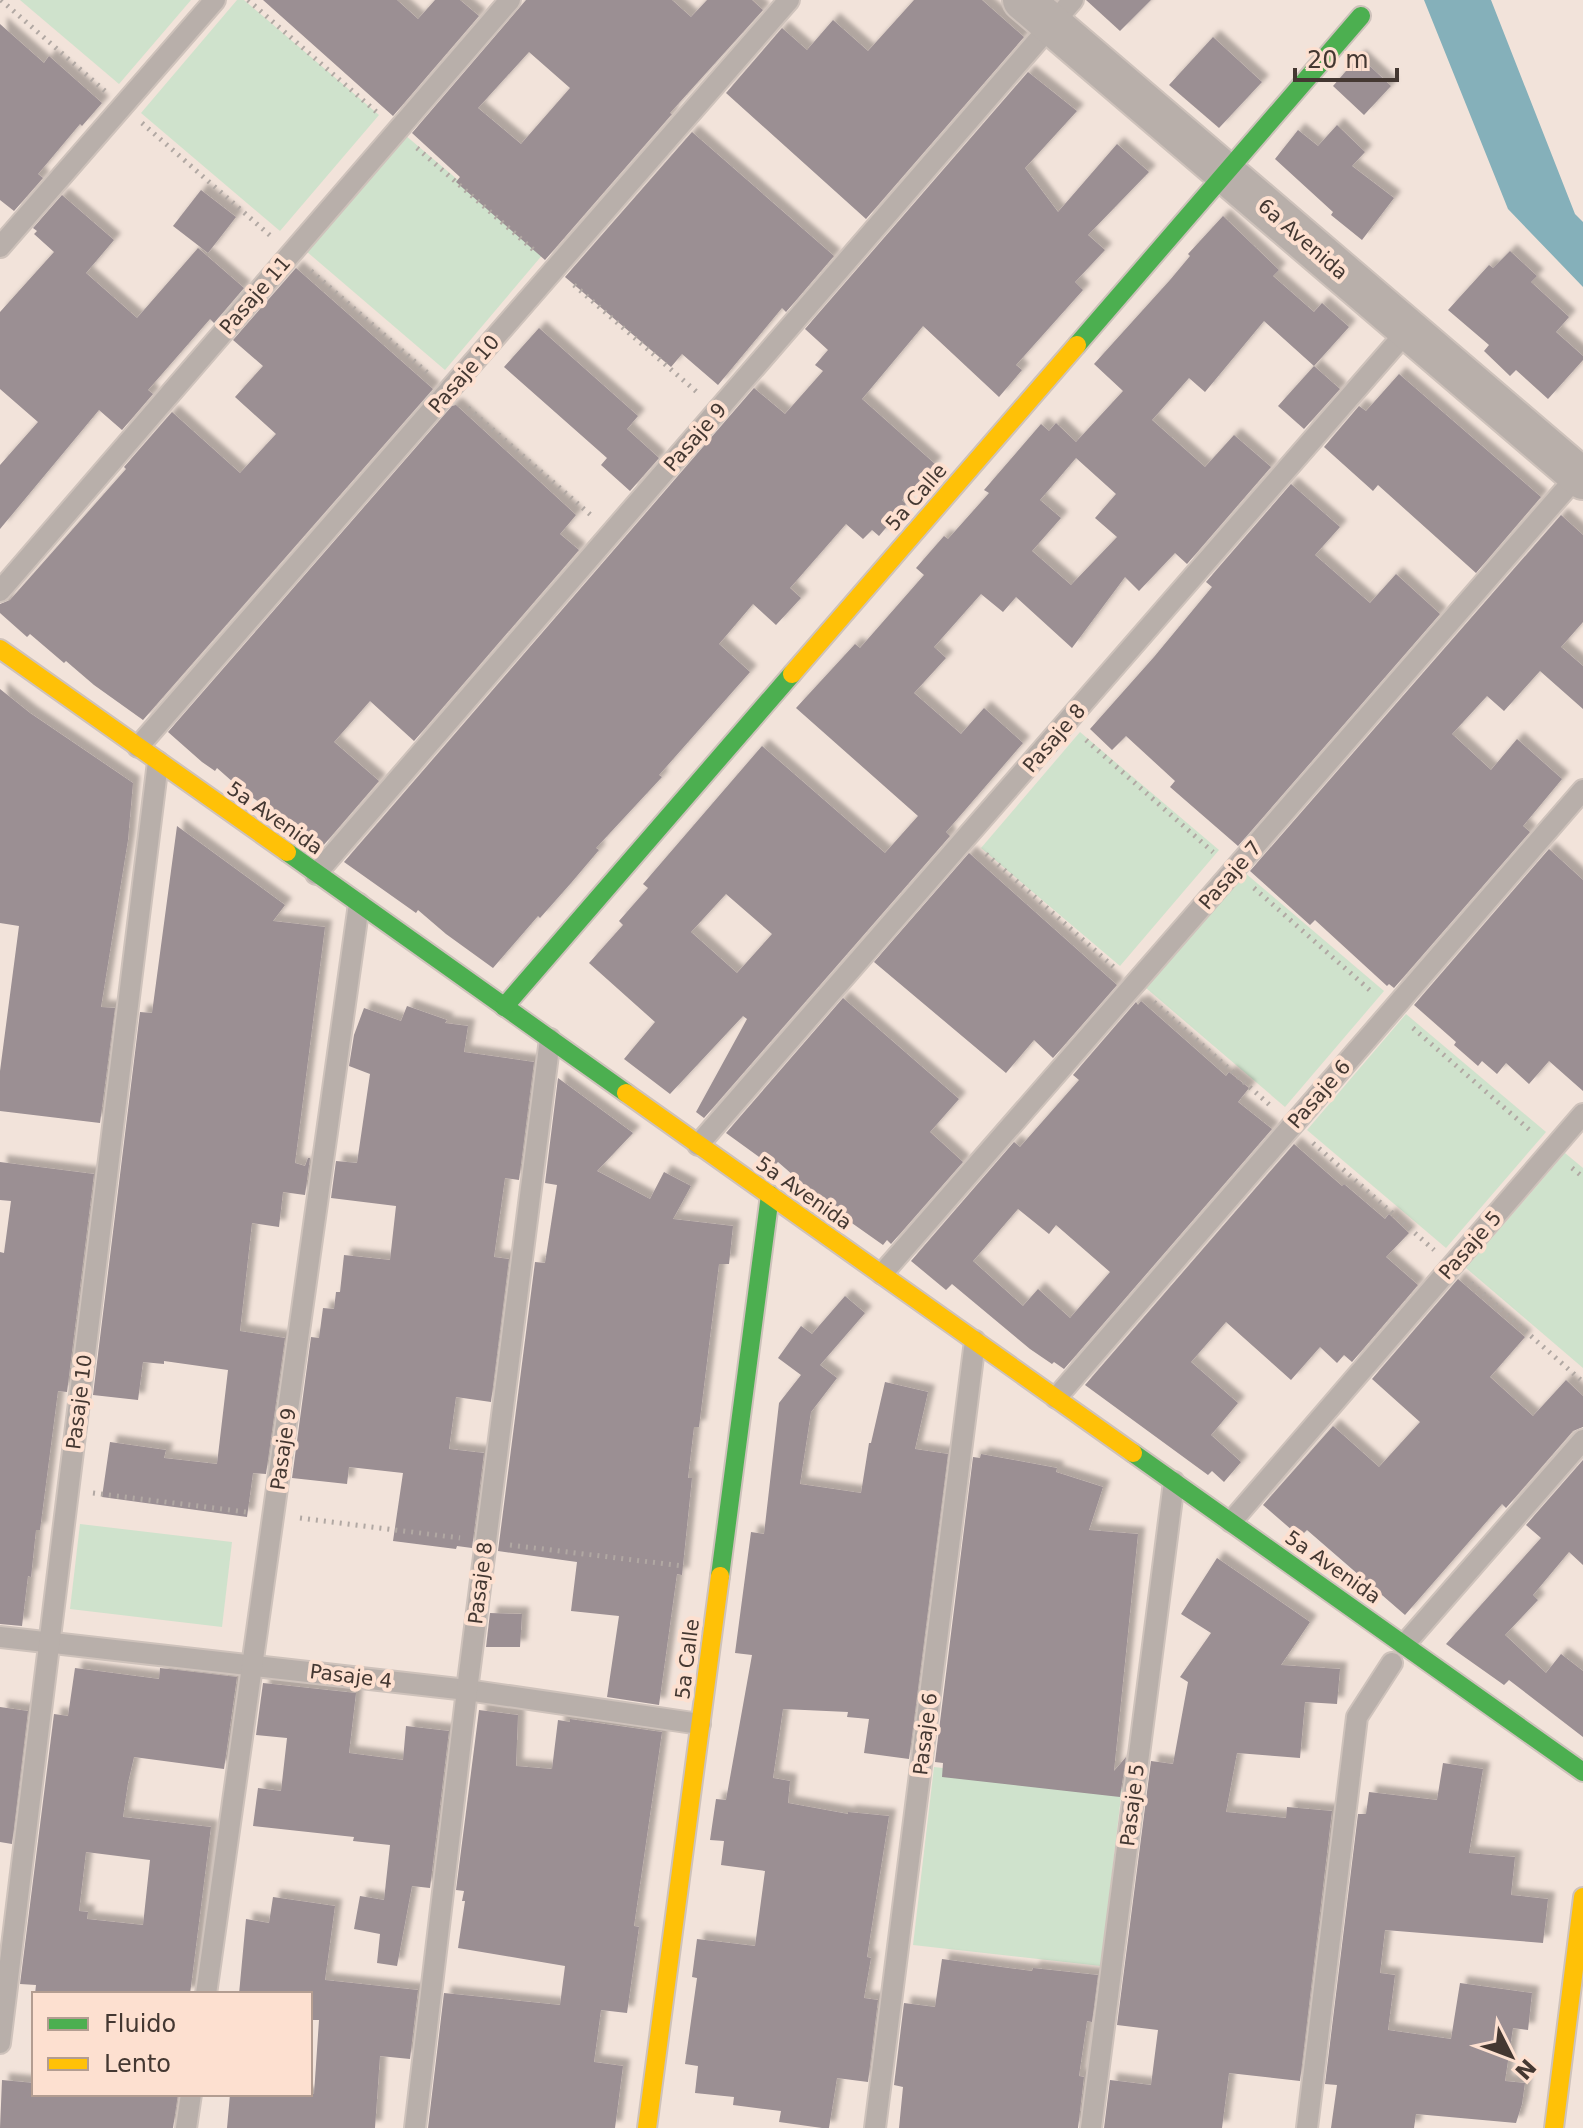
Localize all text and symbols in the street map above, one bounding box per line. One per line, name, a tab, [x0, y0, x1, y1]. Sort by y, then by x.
scale bar	[1295, 32, 1397, 82]
text: 20 m	[1307, 46, 1369, 74]
street label: 6a Avenida	[1253, 193, 1353, 285]
street label: Pasaje 11	[215, 251, 295, 339]
street label: Pasaje 10	[424, 330, 504, 418]
street label: Pasaje 9	[659, 398, 731, 476]
street label: 5a Calle	[880, 459, 952, 535]
street label: Pasaje 8	[1018, 699, 1090, 777]
street label: 5a Avenida	[223, 776, 327, 860]
street label: Pasaje 7	[1194, 836, 1266, 914]
street label: Pasaje 6	[1283, 1055, 1355, 1133]
street label: 5a Avenida	[752, 1151, 856, 1235]
street label: Pasaje 5	[1434, 1206, 1506, 1284]
street label: Pasaje 10	[61, 1353, 97, 1451]
street label: Pasaje 9	[265, 1406, 301, 1492]
street label: 5a Avenida	[1281, 1525, 1385, 1609]
street label: Pasaje 8	[463, 1540, 497, 1626]
street label: 5a Calle	[670, 1617, 704, 1701]
street label: Pasaje 4	[308, 1659, 394, 1693]
street label: Pasaje 6	[908, 1691, 942, 1777]
street label: Pasaje 5	[1115, 1762, 1149, 1848]
legend	[32, 1992, 312, 2096]
text: Fluido	[104, 2010, 176, 2038]
north arrow	[1471, 2016, 1551, 2096]
text: Lento	[104, 2050, 171, 2078]
text: N	[1510, 2054, 1541, 2084]

